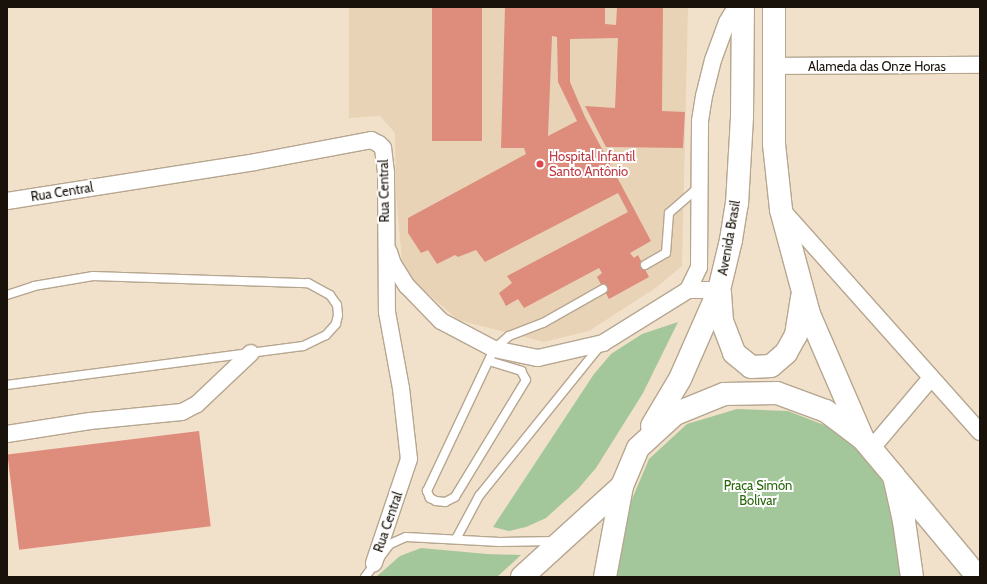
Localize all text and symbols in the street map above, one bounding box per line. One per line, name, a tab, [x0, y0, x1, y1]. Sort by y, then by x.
street label: Alameda das Onze Horas	[808, 58, 946, 74]
place label: Hospital Infantil Santo Antônio	[549, 149, 635, 180]
marker: Hospital Infantil Santo Antônio	[534, 158, 546, 170]
street label: Rua Central	[376, 159, 392, 223]
street label: Rua Central	[30, 179, 94, 205]
street label: Avenida Brasil	[715, 199, 743, 277]
park label: Praça Simón Bolívar	[724, 478, 792, 509]
street label: Rua Central	[370, 490, 406, 554]

